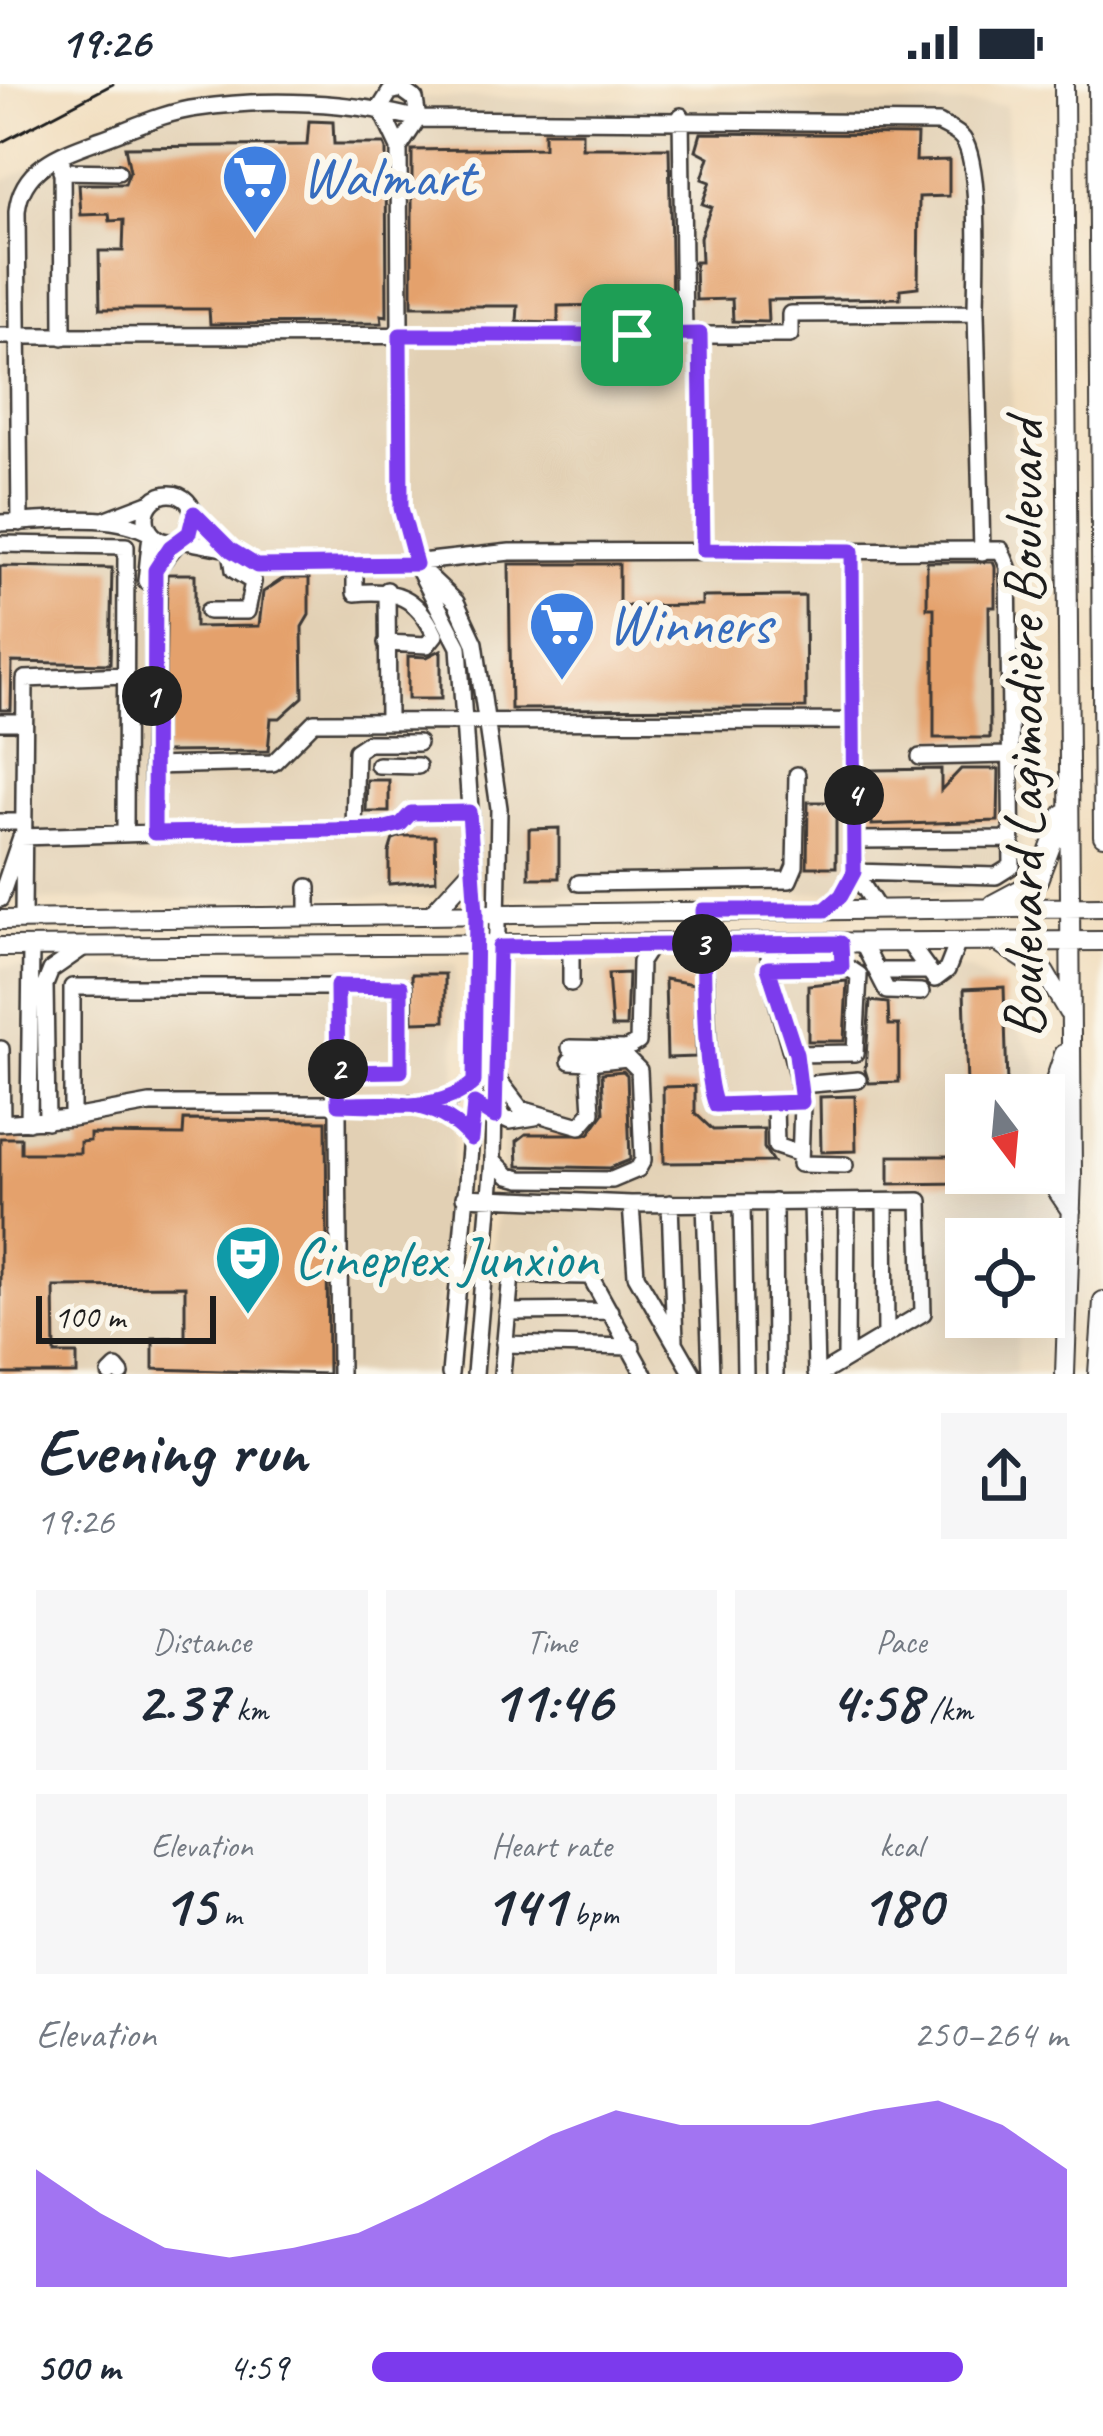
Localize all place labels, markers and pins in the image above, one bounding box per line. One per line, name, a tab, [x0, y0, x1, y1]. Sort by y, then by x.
place label: Walmart	[302, 141, 480, 213]
supermarket icon: Walmart	[220, 142, 290, 236]
pin	[581, 284, 683, 386]
place label: Winners	[608, 588, 777, 660]
supermarket icon: Winners	[527, 589, 597, 683]
pin: 1	[122, 666, 182, 726]
pin: 4	[824, 765, 884, 825]
pin: 3	[672, 914, 732, 974]
pin: 2	[308, 1039, 368, 1099]
place label: Cineplex Junxion	[294, 1222, 600, 1294]
theatre icon: Cineplex Junxion	[213, 1223, 283, 1317]

